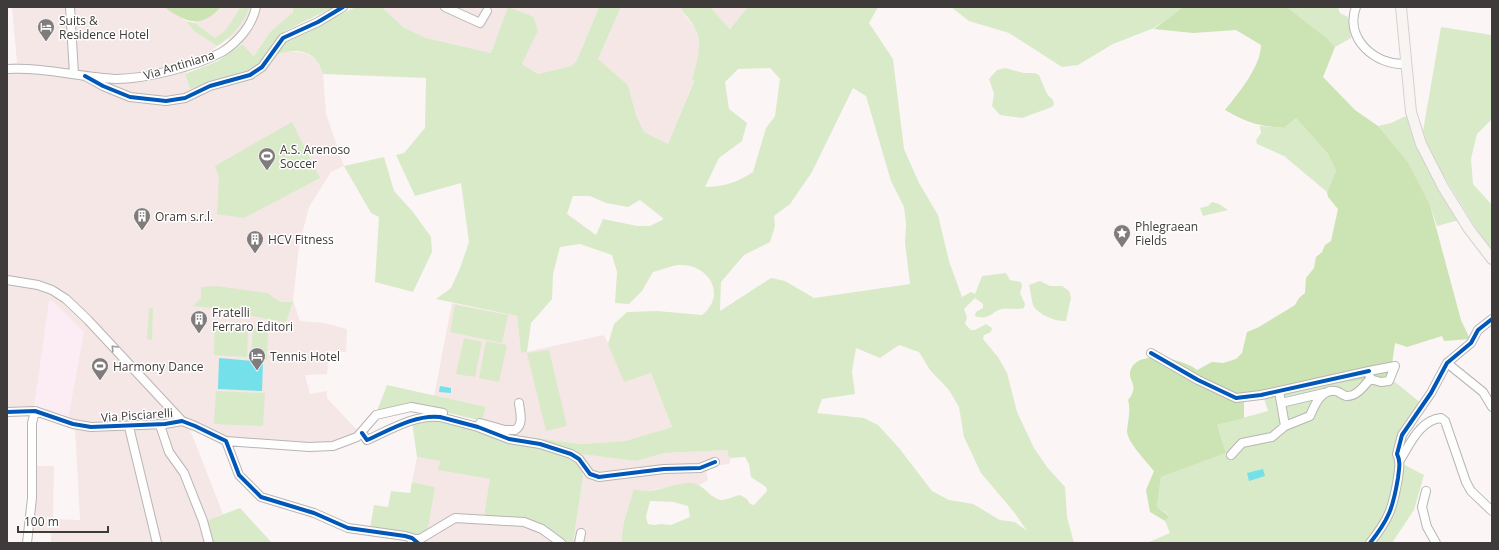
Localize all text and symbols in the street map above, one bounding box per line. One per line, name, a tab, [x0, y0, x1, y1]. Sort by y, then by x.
place label: Suits & Residence Hotel	[59, 12, 149, 43]
hotel icon: Suits & Residence Hotel	[36, 17, 56, 42]
street label: Via Antiniana	[141, 46, 217, 84]
place label: A.S. Arenoso Soccer	[280, 141, 350, 172]
sports icon: A.S. Arenoso Soccer	[257, 146, 277, 171]
building icon: Oram s.r.l.	[132, 206, 152, 231]
place label: Oram s.r.l.	[155, 208, 213, 225]
place label: Phlegraean Fields	[1135, 218, 1198, 249]
place icon: Phlegraean Fields	[1112, 223, 1132, 248]
building icon: HCV Fitness	[245, 229, 265, 254]
place label: HCV Fitness	[268, 231, 334, 248]
place label: Fratelli Ferraro Editori	[212, 304, 293, 335]
building icon: Fratelli Ferraro Editori	[189, 309, 209, 334]
one-way arrow	[111, 345, 119, 353]
hotel icon: Tennis Hotel	[247, 346, 267, 371]
place label: Tennis Hotel	[270, 348, 340, 365]
sports icon: Harmony Dance	[90, 356, 110, 381]
place label: Harmony Dance	[113, 358, 204, 375]
street label: Via Pisciarelli	[100, 404, 174, 426]
scale bar	[18, 508, 108, 534]
text: 100 m	[24, 513, 59, 530]

